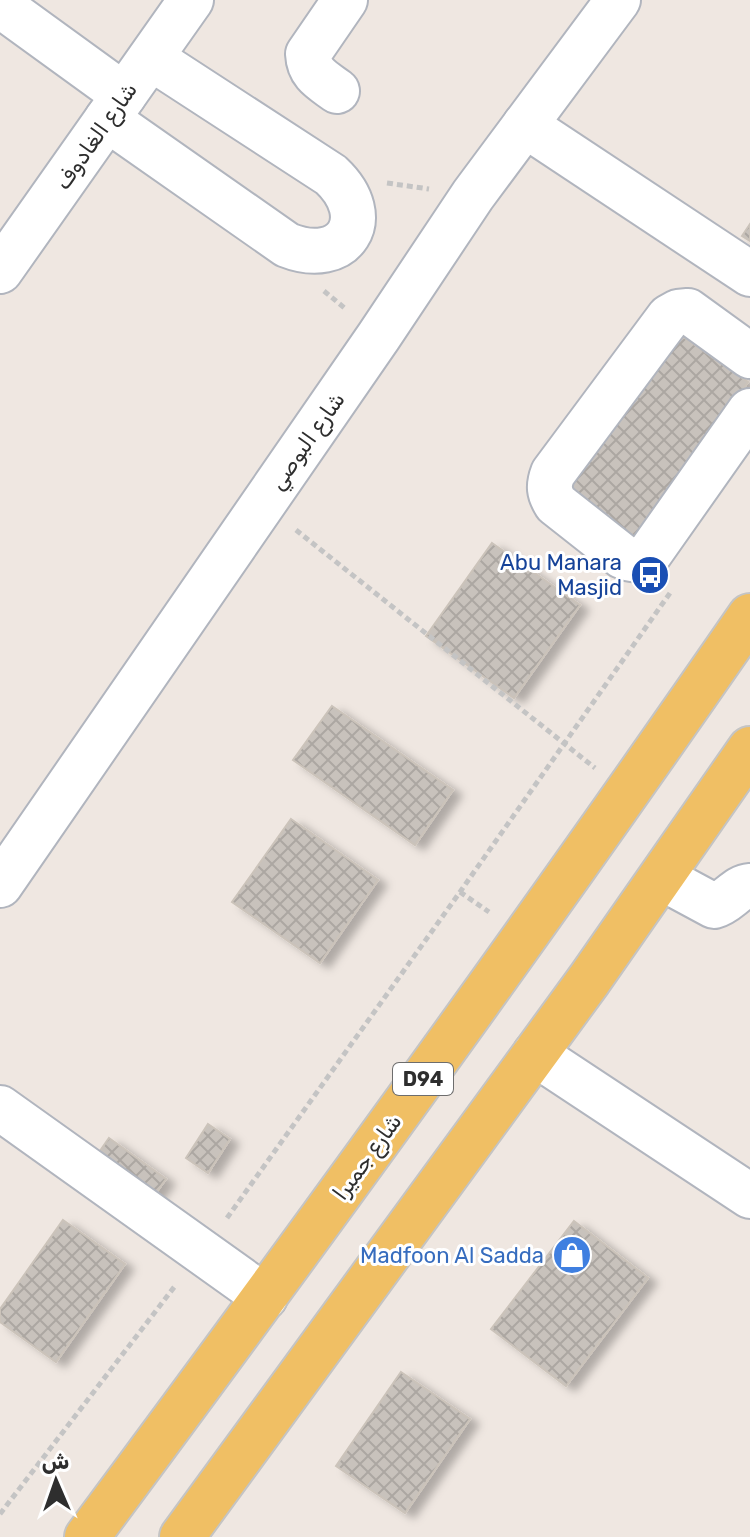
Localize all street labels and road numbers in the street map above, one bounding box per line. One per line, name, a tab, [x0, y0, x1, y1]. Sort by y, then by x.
street label: شارع الغادوف	[49, 77, 144, 196]
street label: شارع البوصي	[263, 387, 353, 497]
road number: D94	[393, 1063, 453, 1095]
street label: شارع جميرا	[327, 1109, 409, 1207]

